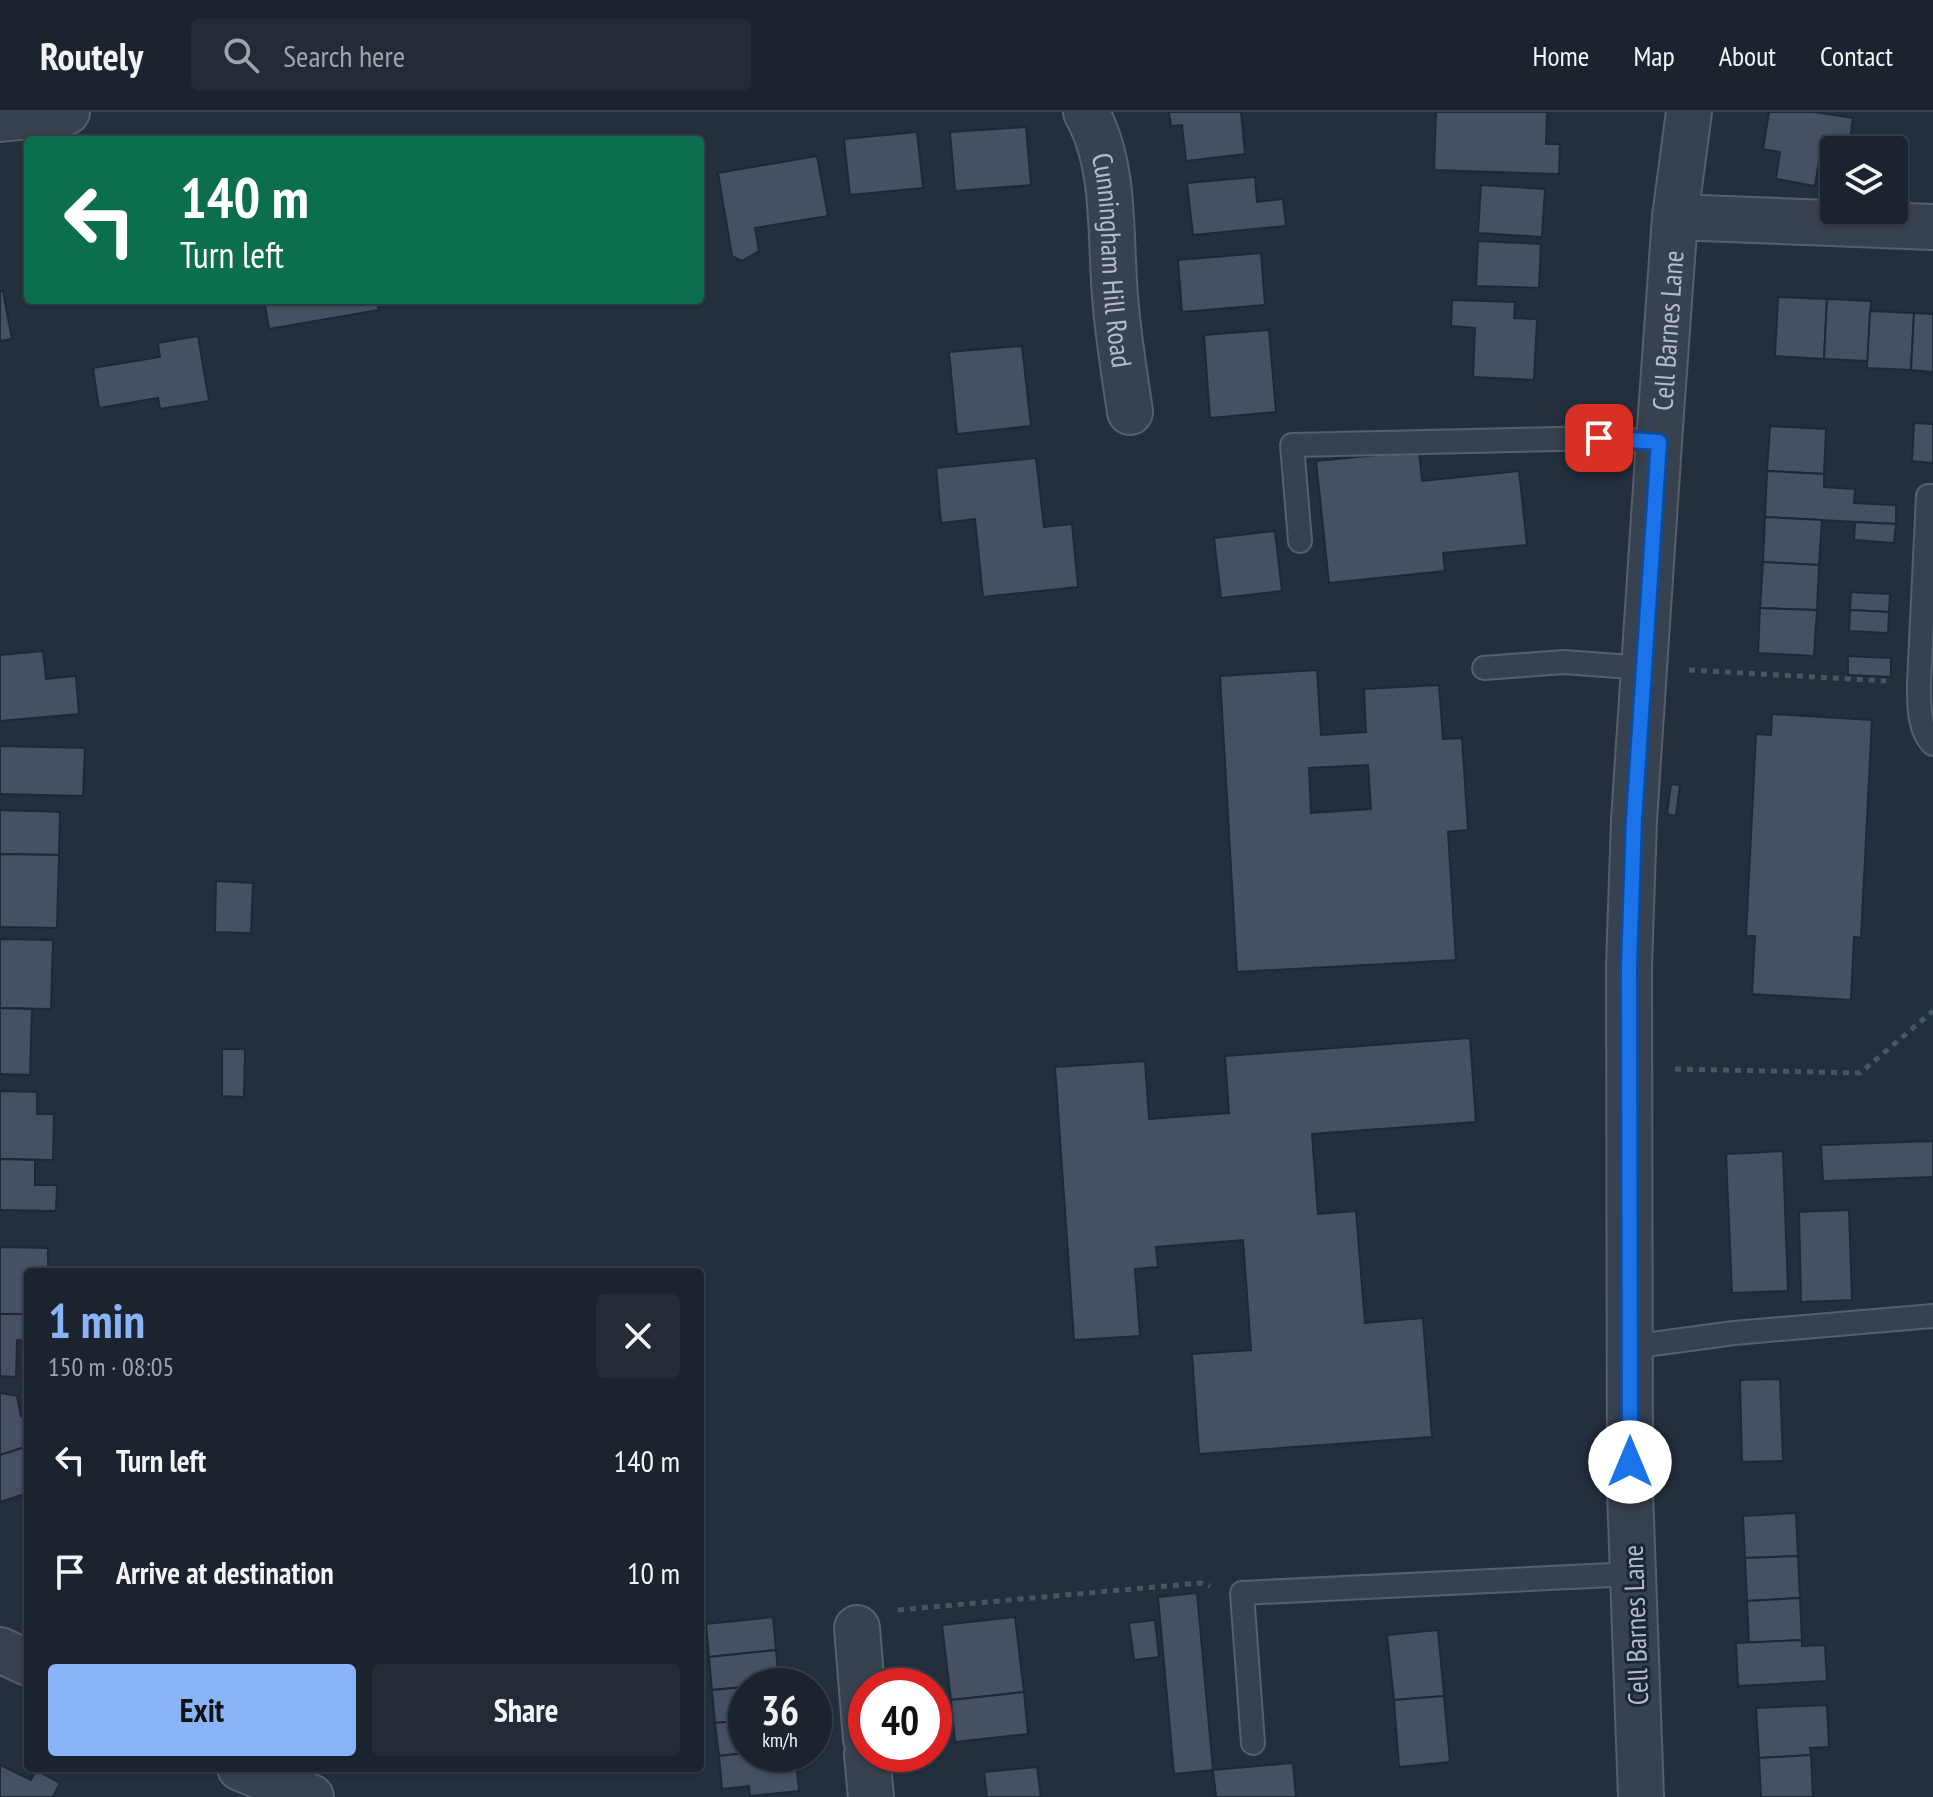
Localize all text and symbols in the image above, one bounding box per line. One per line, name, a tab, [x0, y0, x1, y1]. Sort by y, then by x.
search box	[191, 19, 751, 91]
text: Routely	[40, 31, 143, 80]
icon: search	[219, 33, 263, 77]
text: Search here	[283, 36, 405, 75]
text: Home	[1533, 37, 1589, 74]
text: Map	[1633, 37, 1675, 74]
text: About	[1719, 37, 1776, 74]
text: Contact	[1820, 37, 1893, 74]
map controls	[1820, 136, 1908, 224]
button: layers	[1820, 136, 1908, 224]
street label: Cunningham Hill Road	[1084, 149, 1142, 370]
text: 140 m	[180, 161, 309, 233]
icon: left	[48, 168, 152, 272]
text: Turn left	[180, 231, 284, 278]
street label: Cell Barnes Lane	[1643, 249, 1691, 412]
pin	[1565, 404, 1633, 472]
icon: arrive	[1577, 416, 1621, 460]
text: 1 min	[48, 1289, 145, 1351]
button: close	[596, 1294, 680, 1378]
text: 150 m · 08:05	[48, 1350, 174, 1383]
position arrow	[1588, 1420, 1672, 1504]
icon: left	[48, 1438, 92, 1482]
text: Turn left	[116, 1441, 206, 1480]
text: 140 m	[614, 1441, 680, 1480]
street label: Cell Barnes Lane	[1614, 1544, 1656, 1706]
icon: arrive	[48, 1550, 92, 1594]
text: Arrive at destination	[116, 1553, 334, 1592]
text: 10 m	[627, 1553, 680, 1592]
button: Exit	[48, 1664, 356, 1756]
button: Share	[372, 1664, 680, 1756]
speed limit sign: 40	[848, 1668, 952, 1772]
text: 36	[761, 1684, 799, 1736]
text: km/h	[762, 1727, 798, 1753]

